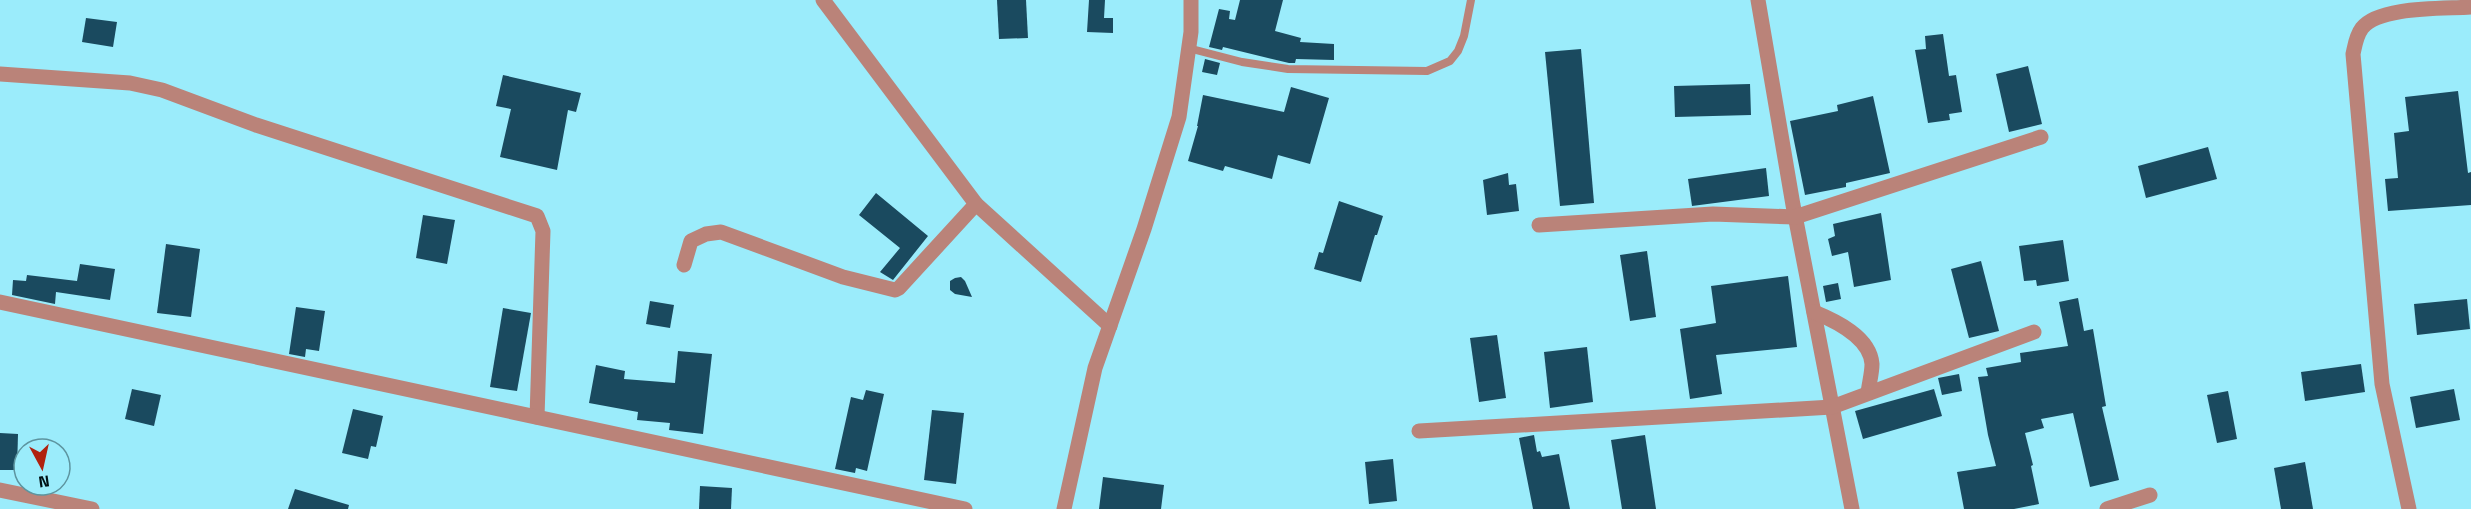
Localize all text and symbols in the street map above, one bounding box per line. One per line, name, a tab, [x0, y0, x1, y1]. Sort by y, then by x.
north arrow	[12, 437, 72, 497]
text: N	[37, 469, 51, 495]

